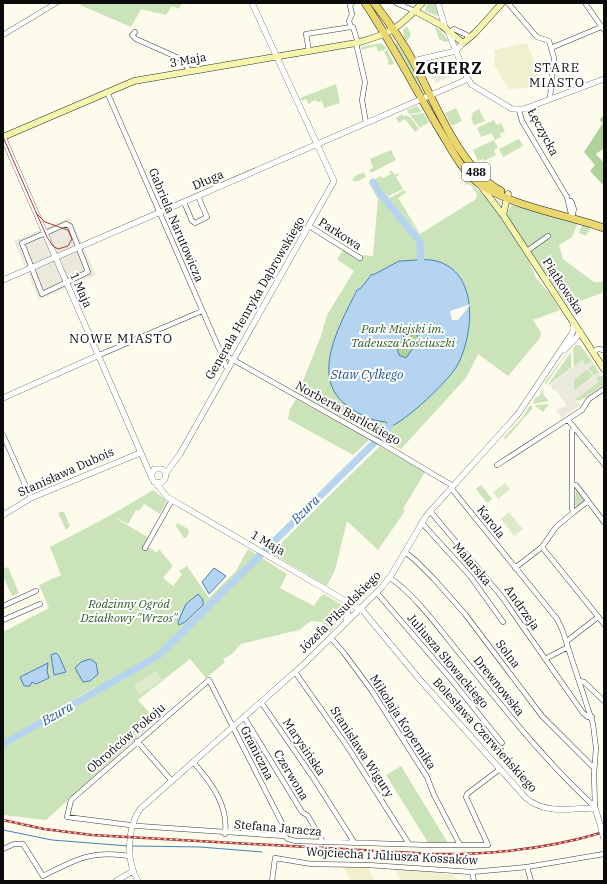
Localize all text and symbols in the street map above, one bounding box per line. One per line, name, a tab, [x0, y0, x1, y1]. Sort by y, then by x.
street label: 3 Maja	[168, 49, 208, 70]
district label: ZGIERZ	[415, 58, 483, 78]
district label: STARE MIASTO	[529, 59, 585, 91]
street label: Łęczycka	[525, 105, 562, 159]
road number: 488	[462, 163, 490, 181]
street label: Gabriela Narutowicza	[146, 165, 207, 285]
street label: Długa	[190, 166, 226, 193]
street label: Generała Henryka Dąbrowskiego	[202, 213, 308, 382]
street label: Parkowa	[316, 214, 365, 253]
street label: Piątkowska	[540, 255, 587, 317]
street label: 1 Maja	[67, 270, 96, 310]
park label: Park Miejski im. Tadeusza Kościuszki	[351, 321, 455, 350]
district label: NOWE MIASTO	[69, 330, 173, 347]
water label: Staw Cylkego	[330, 366, 403, 383]
street label: Norberta Barlickiego	[293, 377, 404, 448]
street label: Stanisława Dubois	[15, 444, 116, 499]
water label: Bzura	[287, 491, 323, 528]
street label: Karola	[474, 502, 509, 541]
street label: 1 Maja	[248, 527, 288, 559]
street label: Malarska	[450, 539, 495, 589]
street label: Józefa Piłsudskiego	[296, 567, 384, 656]
street label: Andrzeja	[502, 582, 543, 633]
park label: Rodzinny Ogród Działkowy "Wrzos"	[80, 596, 179, 625]
street label: Juliusza Słowackiego	[405, 610, 492, 711]
street label: Solna	[493, 637, 524, 671]
street label: Drewnowska	[471, 653, 528, 719]
street label: Mikołaja Kopernika	[367, 671, 440, 772]
street label: Bolesława Czerwieńskiego	[430, 674, 541, 795]
water label: Bzura	[38, 698, 76, 730]
street label: Obrońców Pokoju	[83, 699, 168, 776]
street label: Stanisława Wigury	[328, 704, 398, 800]
street label: Marysińska	[280, 715, 329, 779]
street label: Graniczna	[237, 723, 278, 783]
street label: Czerwona	[271, 747, 313, 803]
street label: Stefana Jaracza	[234, 816, 323, 839]
street label: Wojciecha i Juliusza Kossaków	[306, 844, 479, 868]

